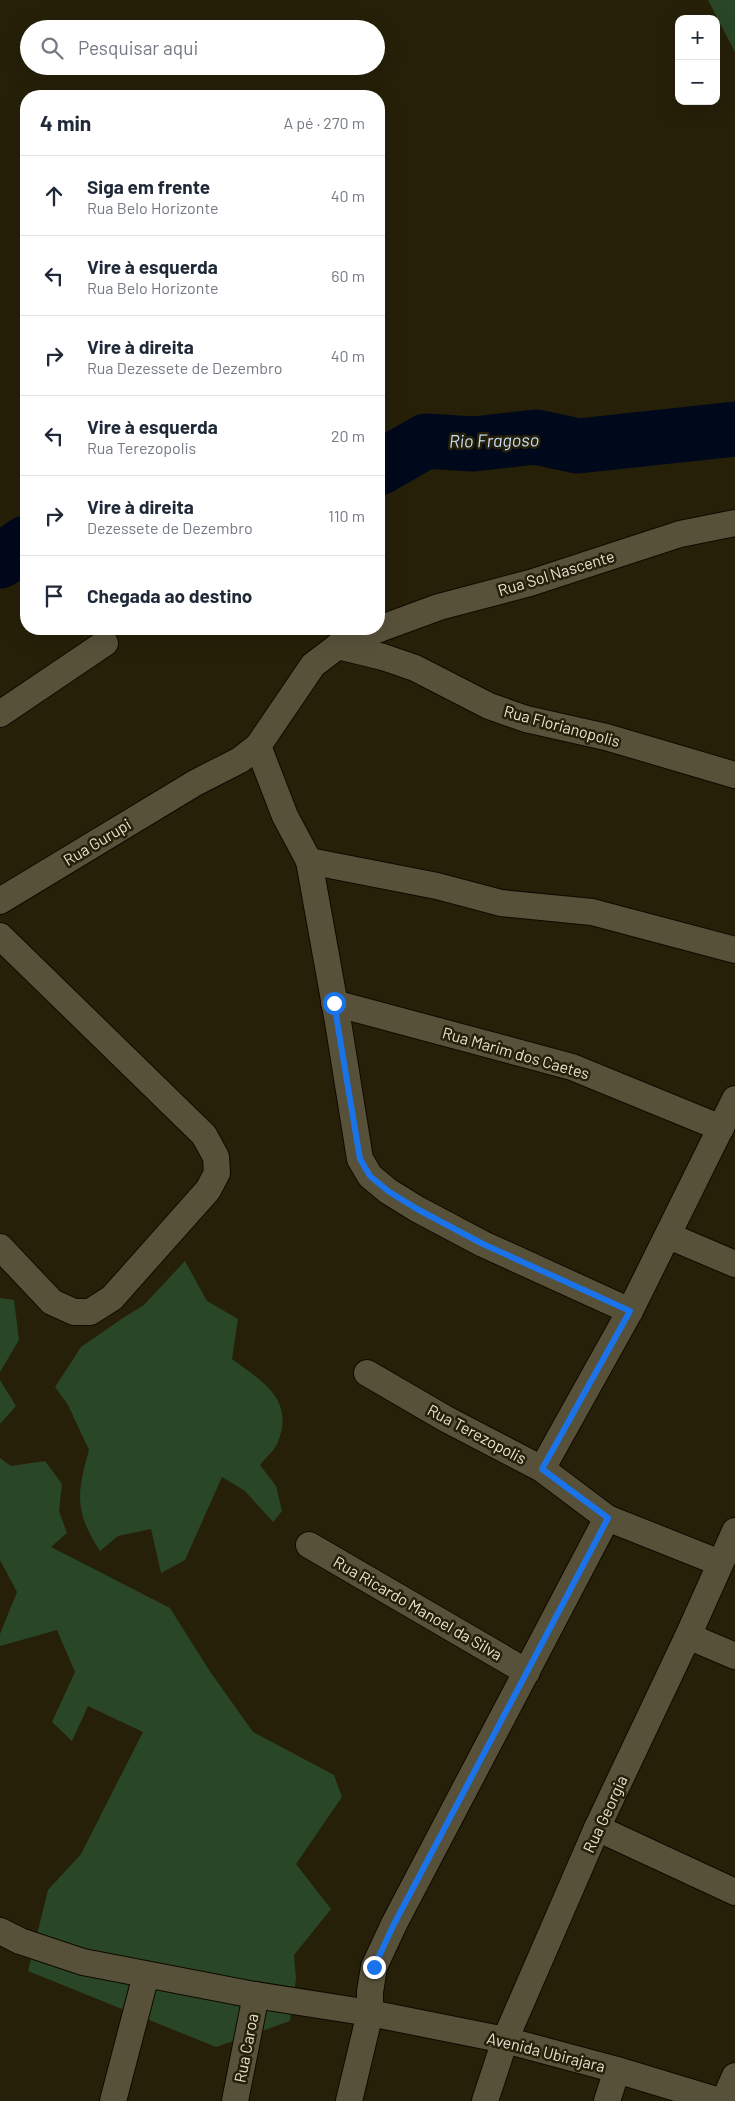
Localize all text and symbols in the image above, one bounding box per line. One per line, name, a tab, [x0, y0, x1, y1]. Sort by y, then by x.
map controls	[675, 15, 720, 105]
button: +	[675, 15, 720, 60]
search box	[20, 20, 385, 75]
icon: search	[38, 34, 66, 62]
text: Pesquisar aqui	[78, 36, 198, 59]
button: −	[675, 60, 720, 105]
text: 4 min	[40, 110, 91, 135]
text: A pé · 270 m	[283, 113, 365, 132]
text: Siga em frente	[87, 175, 210, 198]
icon: ahead	[40, 182, 68, 210]
text: 40 m	[331, 186, 365, 205]
text: Rua Belo Horizonte	[87, 198, 219, 217]
text: Vire à esquerda	[87, 255, 218, 278]
icon: left	[40, 262, 68, 290]
text: 60 m	[331, 266, 365, 285]
text: Rua Belo Horizonte	[87, 278, 219, 297]
text: Vire à direita	[87, 335, 194, 358]
icon: right	[40, 342, 68, 370]
text: 40 m	[331, 346, 365, 365]
text: Rua Dezessete de Dezembro	[87, 358, 283, 377]
text: Vire à esquerda	[87, 415, 218, 438]
icon: left	[40, 422, 68, 450]
text: 20 m	[331, 426, 365, 445]
water label: Rio Fragoso	[449, 428, 539, 452]
text: Rua Terezopolis	[87, 438, 196, 457]
text: Vire à direita	[87, 495, 194, 518]
icon: right	[40, 502, 68, 530]
text: 110 m	[328, 506, 365, 525]
text: Dezessete de Dezembro	[87, 518, 253, 537]
street label: Rua Sol Nascente	[495, 546, 616, 599]
icon: arrive	[40, 582, 68, 610]
text: Chegada ao destino	[87, 584, 252, 607]
street label: Rua Florianopolis	[502, 701, 622, 750]
street label: Rua Gurupi	[60, 814, 134, 869]
route start	[323, 992, 346, 1015]
street label: Rua Marim dos Caetes	[441, 1022, 592, 1083]
street label: Rua Terezopolis	[425, 1400, 530, 1468]
street label: Rua Ricardo Manoel da Silva	[331, 1551, 506, 1664]
street label: Rua Georgia	[578, 1772, 631, 1856]
route end	[363, 1956, 386, 1979]
street label: Rua Caroa	[229, 2012, 262, 2084]
street label: Avenida Ubirajara	[485, 2028, 607, 2075]

